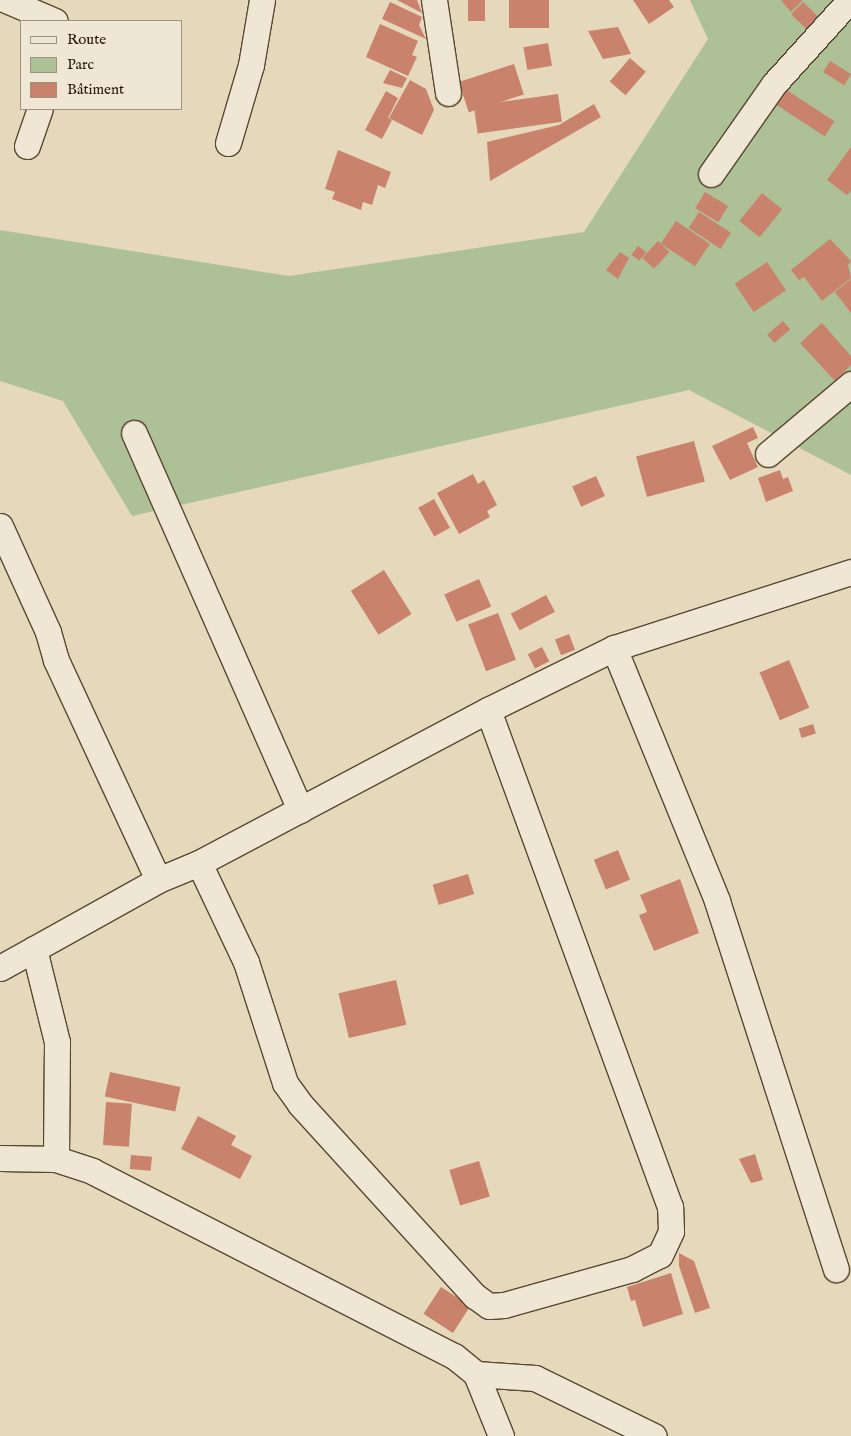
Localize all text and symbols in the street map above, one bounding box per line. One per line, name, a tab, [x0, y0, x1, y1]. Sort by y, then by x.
legend	[20, 20, 182, 110]
text: Route	[67, 30, 106, 49]
text: Parc	[67, 55, 94, 74]
text: Bâtiment	[67, 80, 124, 99]

